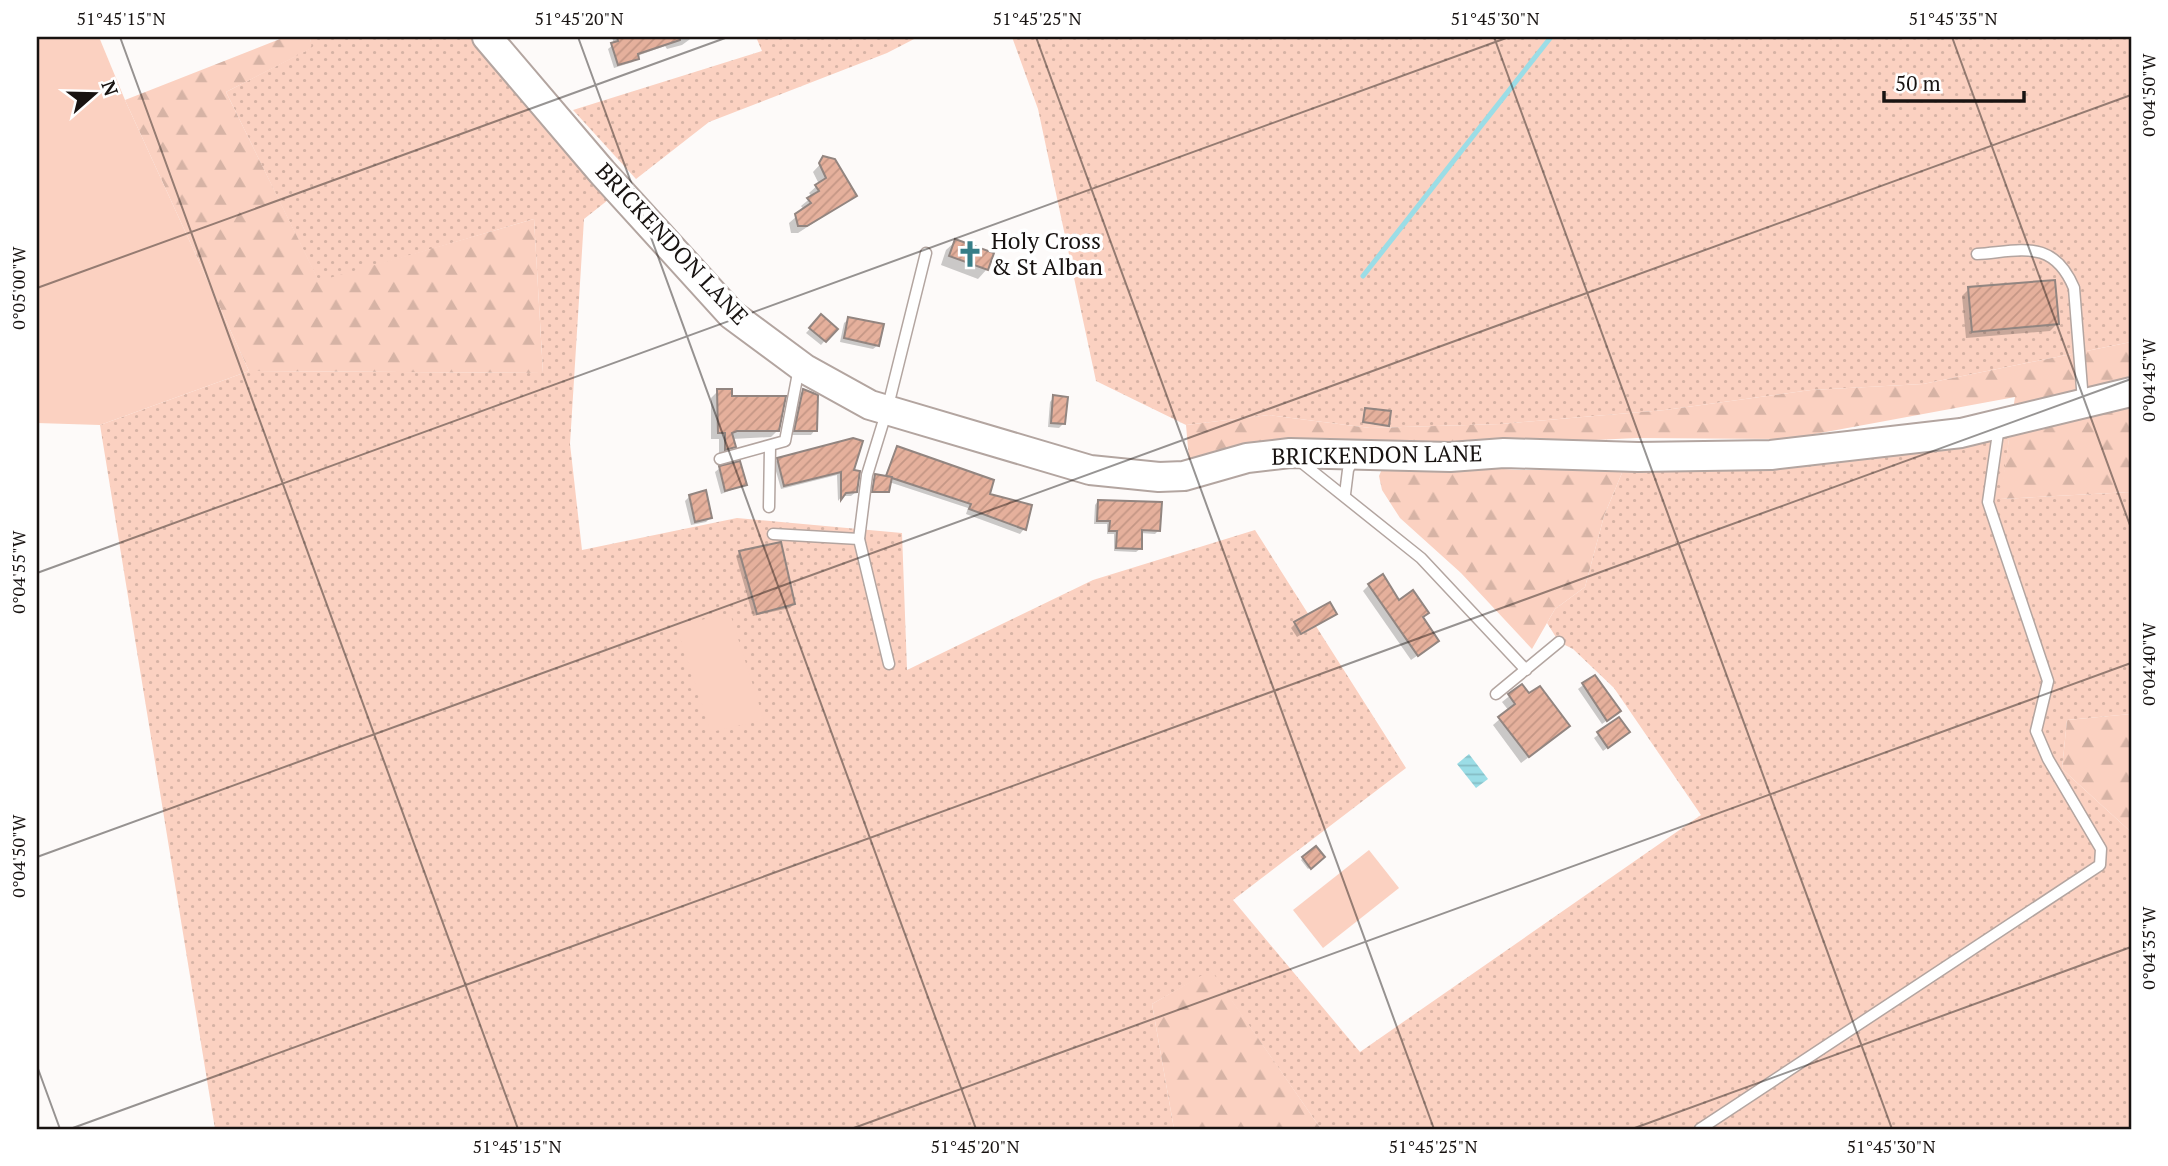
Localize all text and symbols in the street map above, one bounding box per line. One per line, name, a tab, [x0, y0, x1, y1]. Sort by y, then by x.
text: 51°45'15"N	[76, 6, 166, 30]
text: 51°45'20"N	[534, 6, 624, 30]
text: 51°45'25"N	[992, 6, 1082, 30]
text: 51°45'30"N	[1450, 6, 1540, 30]
text: 51°45'35"N	[1908, 6, 1998, 30]
text: 0°04'50"W	[2136, 53, 2160, 137]
north arrow	[60, 60, 130, 130]
scale bar	[1884, 60, 2024, 104]
text: 50 m	[1895, 69, 1941, 97]
text: N	[96, 77, 125, 100]
street label: BRICKENDON LANE	[589, 156, 756, 331]
place label: Holy Cross & St Alban	[991, 225, 1103, 282]
church icon: Holy Cross & St Alban	[955, 239, 985, 269]
text: 0°05'00"W	[6, 246, 30, 330]
text: 0°04'45"W	[2136, 338, 2160, 422]
street label: BRICKENDON LANE	[1271, 437, 1483, 472]
text: 0°04'55"W	[6, 530, 30, 614]
text: 0°04'40"W	[2136, 622, 2160, 706]
text: 0°04'50"W	[6, 814, 30, 898]
text: 0°04'35"W	[2136, 906, 2160, 990]
text: 51°45'15"N	[472, 1134, 562, 1158]
text: 51°45'20"N	[930, 1134, 1020, 1158]
text: 51°45'25"N	[1388, 1134, 1478, 1158]
text: 51°45'30"N	[1846, 1134, 1936, 1158]

